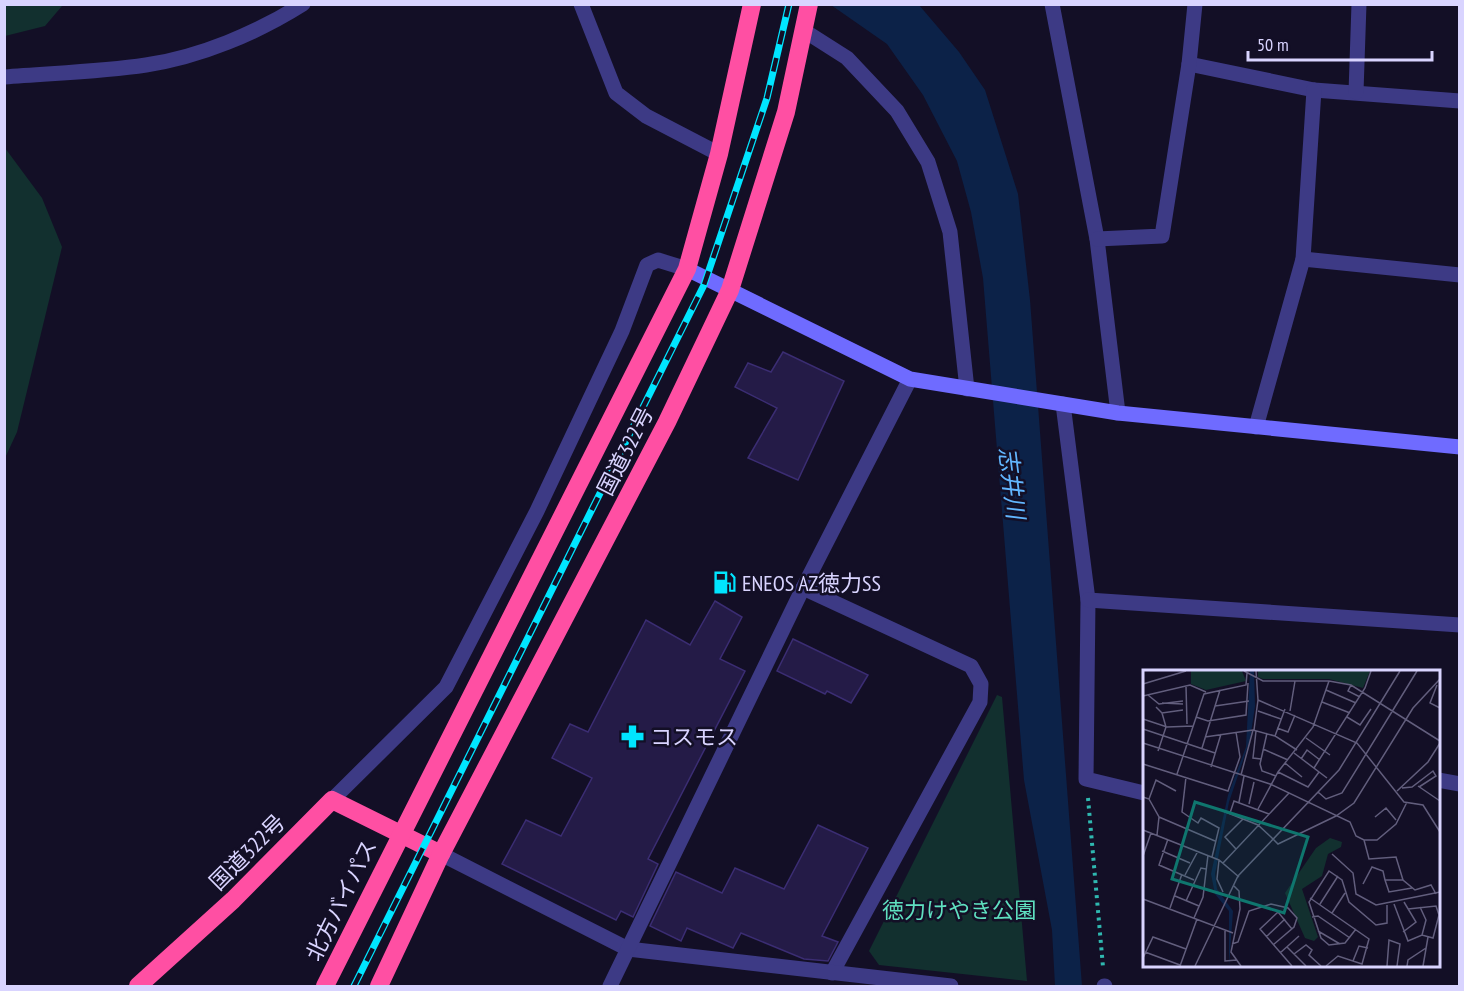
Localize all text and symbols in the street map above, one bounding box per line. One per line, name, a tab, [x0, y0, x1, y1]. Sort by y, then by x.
scale bar	[1248, 24, 1432, 62]
text: 50 m	[1257, 33, 1289, 56]
street label: 国道322号	[591, 402, 659, 500]
water label: 志井川	[992, 445, 1032, 524]
place label: ENEOS AZ徳力SS	[742, 569, 881, 597]
fuel station icon: ENEOS AZ徳力SS	[711, 570, 737, 596]
inset map	[1143, 670, 1440, 967]
place label: コスモス	[650, 723, 738, 751]
pharmacy icon: コスモス	[619, 724, 645, 750]
street label: 国道322号	[203, 808, 291, 896]
street label: 北方バイパス	[300, 835, 382, 965]
park label: 徳力けやき公園	[882, 896, 1036, 924]

